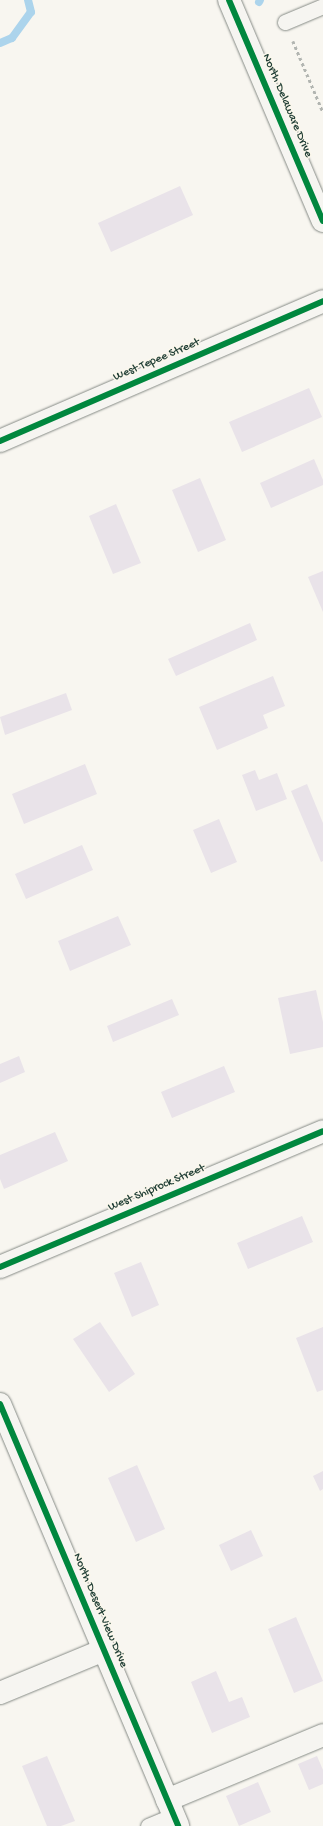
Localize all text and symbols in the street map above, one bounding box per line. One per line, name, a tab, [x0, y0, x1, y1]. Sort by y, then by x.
street label: North Delaware Drive	[258, 52, 314, 160]
street label: West Tepee Street	[112, 336, 202, 386]
street label: West Shiprock Street	[106, 1162, 208, 1216]
street label: North Desert View Drive	[68, 1552, 130, 1670]

